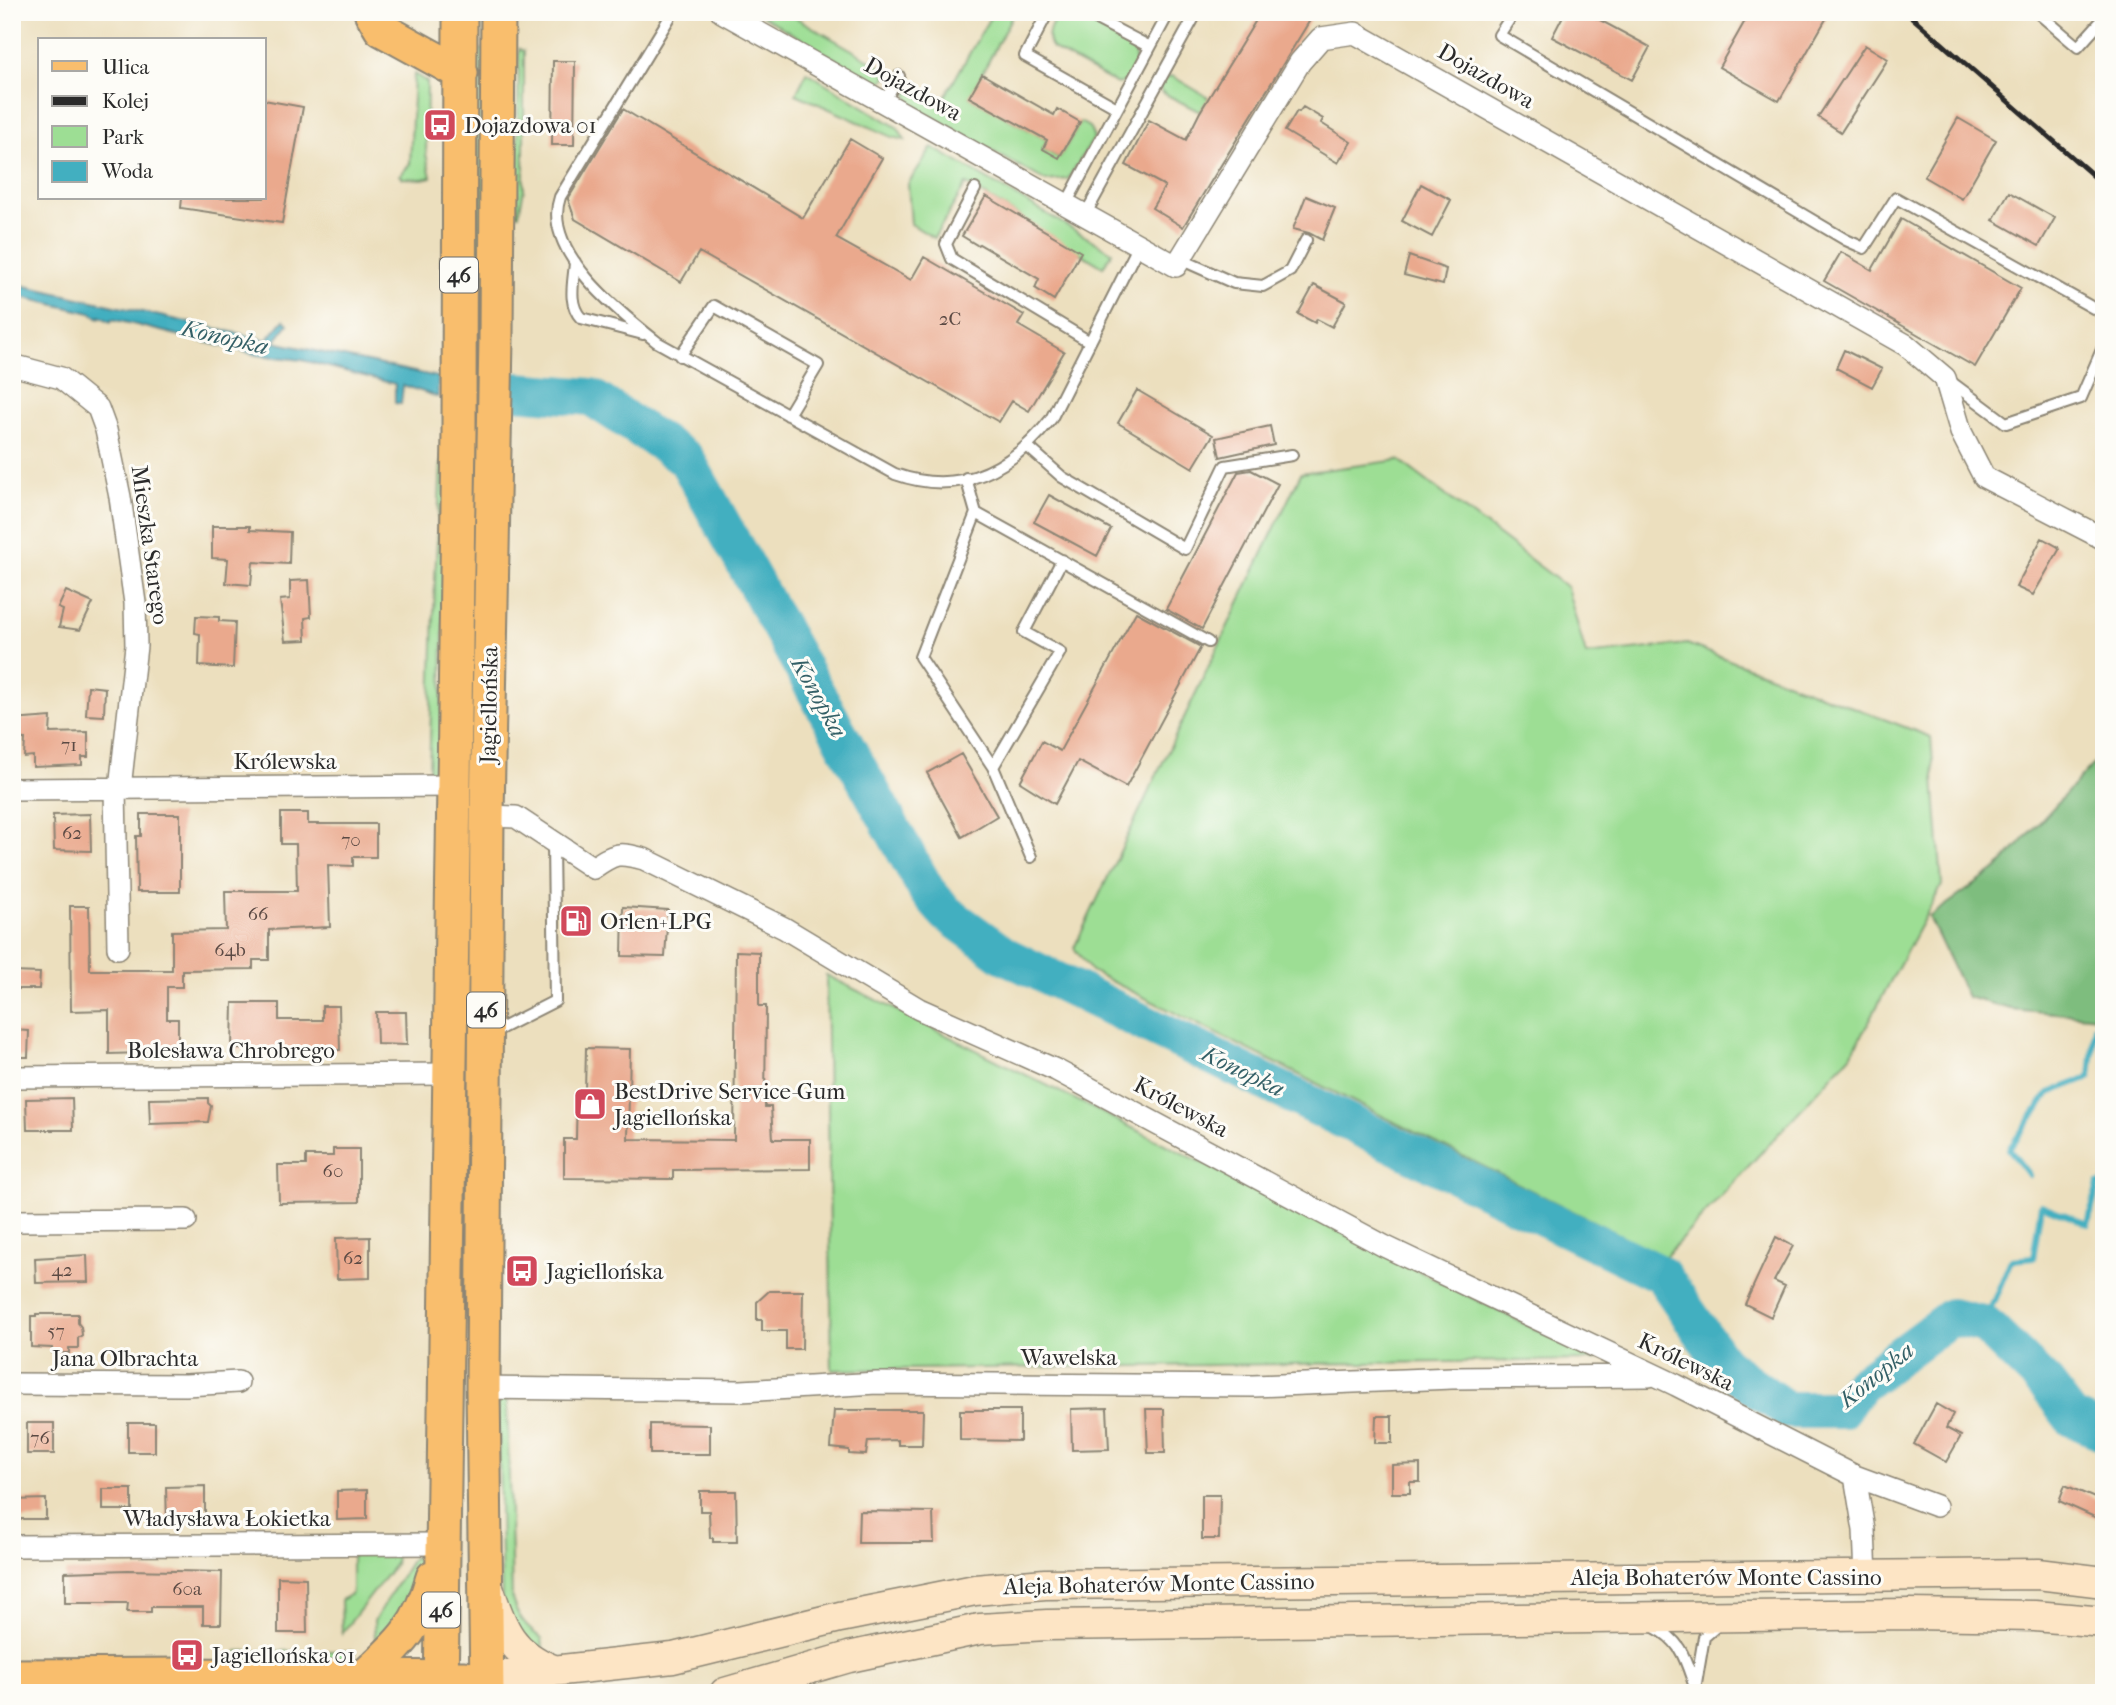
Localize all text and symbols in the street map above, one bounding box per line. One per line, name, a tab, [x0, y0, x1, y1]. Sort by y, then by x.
legend	[38, 38, 266, 200]
street label: Dojazdowa	[1433, 38, 1539, 115]
street label: Dojazdowa	[860, 51, 967, 127]
text: Ulica	[102, 55, 149, 79]
text: Kolej	[102, 89, 149, 113]
bus stop icon: Dojazdowa 01	[421, 106, 459, 144]
place label: Dojazdowa 01	[464, 112, 597, 139]
text: Park	[102, 125, 144, 149]
text: Woda	[101, 159, 153, 183]
road number: 46	[440, 258, 478, 292]
house number: 2C	[939, 308, 961, 330]
water label: Konopka	[177, 313, 271, 361]
street label: Mieszka Starego	[125, 464, 175, 626]
street label: Jagiellońska	[474, 646, 504, 766]
water label: Konopka	[784, 650, 853, 742]
house number: 71	[61, 734, 77, 756]
street label: Królewska	[233, 748, 337, 775]
house number: 62	[62, 822, 82, 844]
house number: 70	[341, 829, 361, 851]
fuel station icon: Orlen+LPG	[557, 902, 595, 940]
house number: 66	[248, 903, 269, 925]
place label: Orlen+LPG	[600, 908, 712, 935]
house number: 64b	[214, 939, 246, 961]
road number: 46	[467, 992, 505, 1028]
street label: Bolesława Chrobrego	[127, 1037, 335, 1064]
water label: Konopka	[1195, 1038, 1289, 1103]
street label: Królewska	[1129, 1071, 1233, 1143]
place label: BestDrive Service-Gum Jagiellońska	[612, 1078, 845, 1131]
shop icon: BestDrive Service-Gum Jagiellońska	[571, 1085, 609, 1123]
house number: 60	[323, 1160, 343, 1182]
house number: 62	[343, 1247, 363, 1269]
bus stop icon: Jagiellońska	[503, 1252, 541, 1290]
place label: Jagiellońska	[544, 1258, 664, 1285]
house number: 42	[52, 1259, 73, 1281]
house number: 57	[47, 1320, 65, 1342]
street label: Królewska	[1634, 1327, 1739, 1397]
water label: Konopka	[1831, 1336, 1919, 1415]
street label: Wawelska	[1020, 1344, 1118, 1371]
street label: Jana Olbrachta	[50, 1345, 198, 1372]
house number: 76	[30, 1427, 50, 1449]
street label: Władysława Łokietka	[122, 1505, 331, 1532]
street label: Aleja Bohaterów Monte Cassino	[1569, 1564, 1882, 1591]
street label: Aleja Bohaterów Monte Cassino	[1002, 1568, 1315, 1600]
house number: 60a	[172, 1578, 202, 1600]
road number: 46	[422, 1592, 460, 1628]
bus stop icon: Jagiellońska 01	[168, 1636, 206, 1674]
place label: Jagiellońska 01	[210, 1642, 355, 1669]

